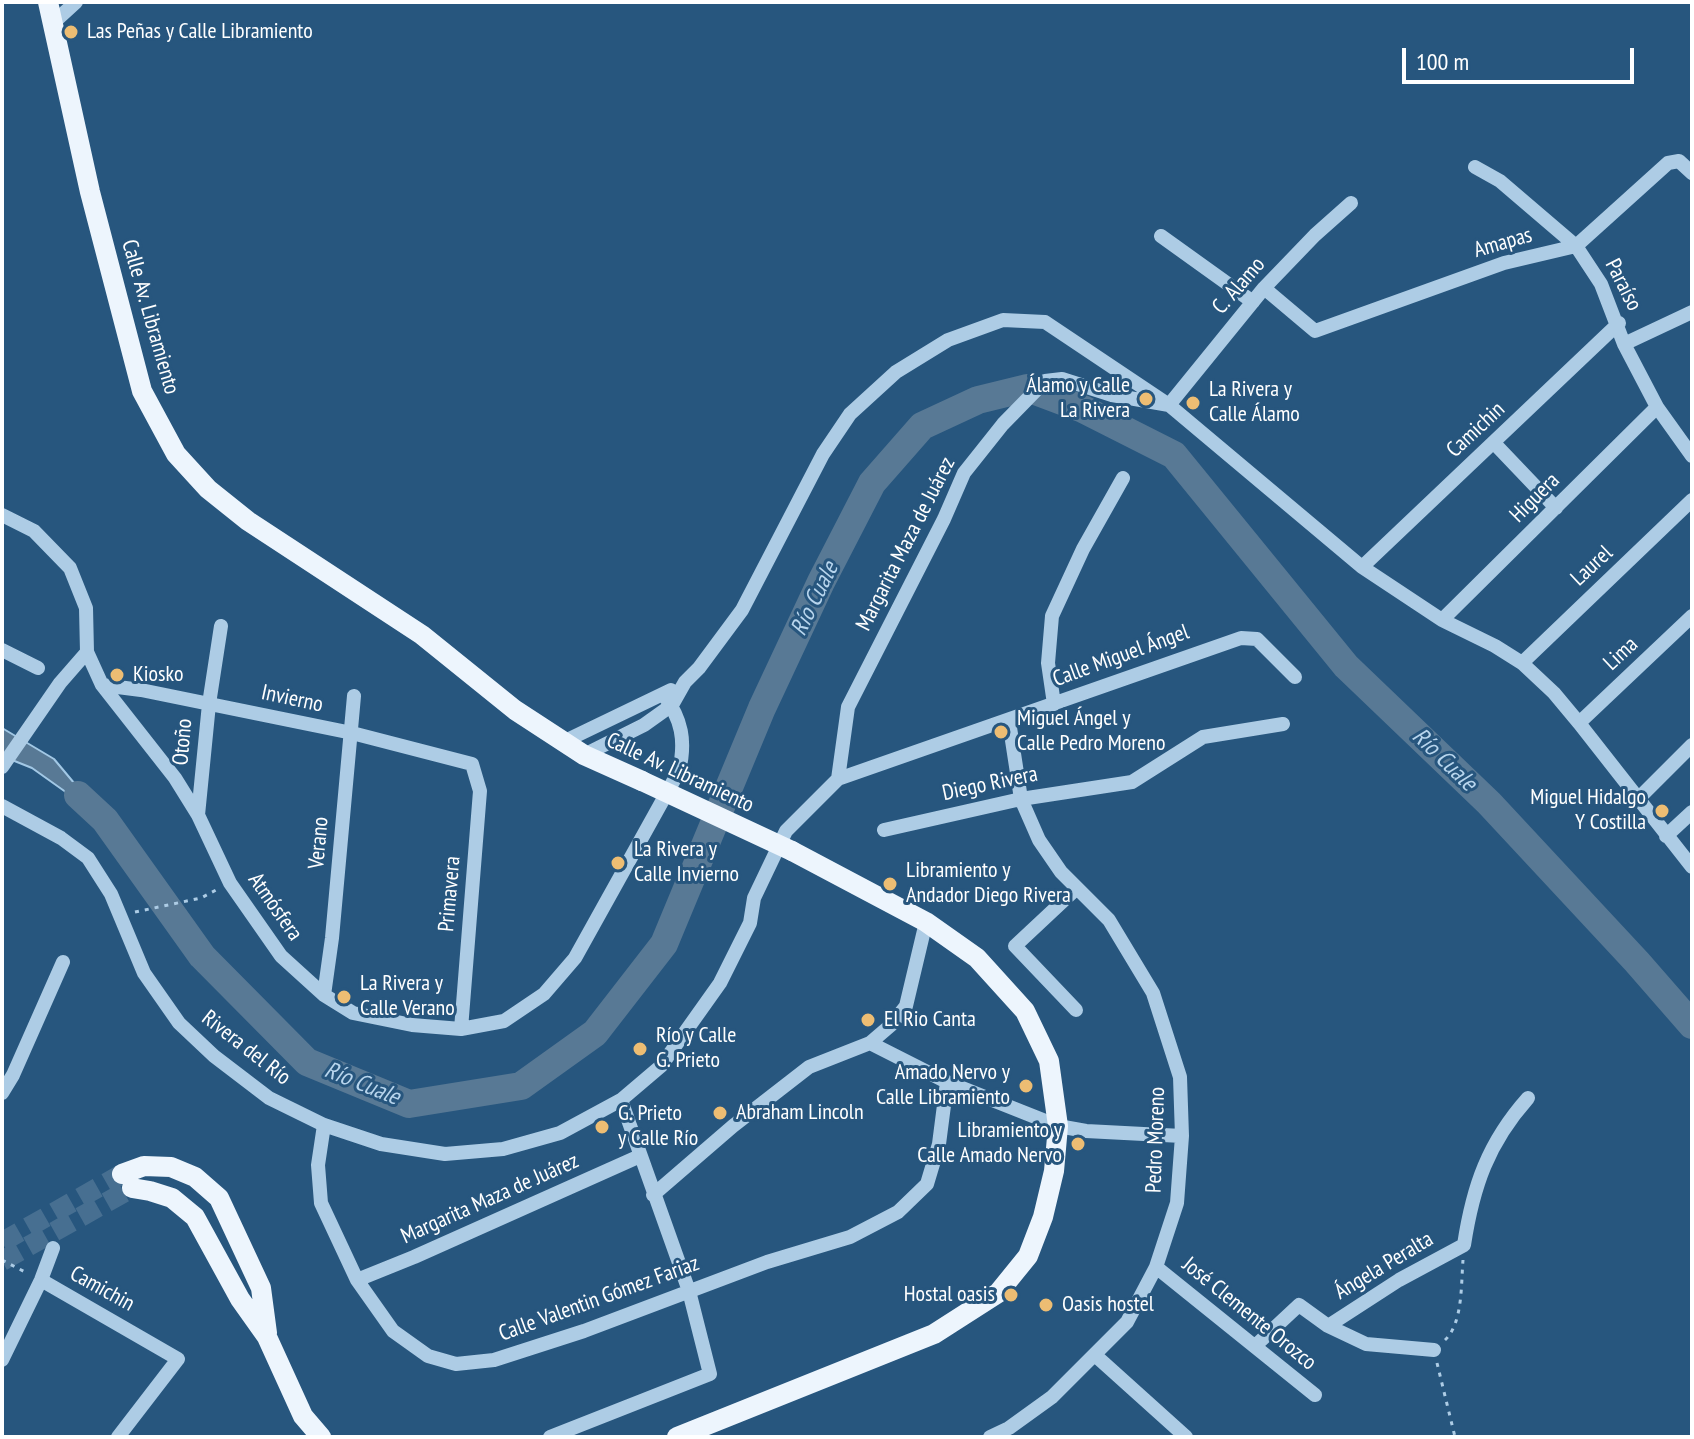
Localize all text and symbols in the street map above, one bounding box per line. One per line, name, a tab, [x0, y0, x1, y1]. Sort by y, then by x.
place label: Las Peñas y Calle Libramiento	[87, 19, 313, 45]
marker: Las Peñas y Calle Libramiento	[62, 23, 80, 41]
scale bar	[1406, 32, 1638, 82]
text: 100 m	[1416, 46, 1469, 77]
street label: Amapas	[1471, 222, 1535, 264]
street label: Calle Av. Libramiento	[115, 237, 185, 397]
street label: C. Alamo	[1207, 252, 1271, 320]
street label: Paraíso	[1599, 255, 1647, 315]
place label: Álamo y Calle La Rivera	[1026, 373, 1130, 424]
place label: La Rivera y Calle Álamo	[1209, 377, 1300, 428]
marker: Álamo y Calle La Rivera	[1137, 390, 1155, 408]
marker: La Rivera y Calle Álamo	[1184, 394, 1202, 412]
street label: Camichin	[1442, 397, 1510, 463]
street label: Margarita Maza de Juárez	[851, 453, 961, 635]
street label: Higuera	[1505, 468, 1565, 528]
street label: Laurel	[1566, 540, 1618, 592]
water label: Río Cuale	[785, 557, 845, 641]
street label: Calle Miguel Ángel	[1049, 619, 1193, 693]
street label: Lima	[1598, 632, 1644, 676]
place label: Kiosko	[133, 662, 183, 688]
marker: Kiosko	[108, 666, 126, 684]
street label: Invierno	[259, 680, 325, 718]
place label: Miguel Ángel y Calle Pedro Moreno	[1017, 706, 1165, 758]
street label: Otoño	[168, 718, 198, 766]
water label: Río Cuale	[1406, 722, 1482, 798]
marker: Miguel Ángel y Calle Pedro Moreno	[992, 723, 1010, 741]
street label: Calle Av. Libramiento	[602, 727, 758, 819]
street label: Diego Rivera	[940, 761, 1040, 807]
place label: Miguel Hidalgo Y Costilla	[1530, 785, 1646, 836]
marker: Miguel Hidalgo Y Costilla	[1653, 802, 1671, 820]
street label: Verano	[304, 816, 334, 870]
place label: La Rivera y Calle Invierno	[634, 837, 739, 888]
marker: La Rivera y Calle Invierno	[609, 854, 627, 872]
street label: Primavera	[434, 855, 466, 933]
place label: Libramiento y Andador Diego Rivera	[906, 858, 1071, 910]
street label: Atmósfera	[242, 868, 308, 946]
marker: Libramiento y Andador Diego Rivera	[881, 875, 899, 893]
place label: La Rivera y Calle Verano	[360, 971, 455, 1022]
marker: La Rivera y Calle Verano	[335, 988, 353, 1006]
street label: Rivera del Río	[196, 1005, 296, 1091]
place label: El Rio Canta	[884, 1007, 976, 1033]
marker: El Rio Canta	[859, 1011, 877, 1029]
place label: Río y Calle G. Prieto	[656, 1023, 736, 1074]
marker: Río y Calle G. Prieto	[631, 1040, 649, 1058]
water label: Río Cuale	[320, 1056, 404, 1112]
place label: Amado Nervo y Calle Libramiento	[876, 1060, 1010, 1112]
marker: Amado Nervo y Calle Libramiento	[1017, 1077, 1035, 1095]
street label: Pedro Moreno	[1141, 1087, 1171, 1193]
place label: Abraham Lincoln	[736, 1100, 864, 1126]
place label: G. Prieto y Calle Río	[618, 1101, 698, 1152]
marker: Abraham Lincoln	[711, 1104, 729, 1122]
marker: G. Prieto y Calle Río	[593, 1118, 611, 1136]
place label: Libramiento y Calle Amado Nervo	[917, 1118, 1062, 1170]
marker: Libramiento y Calle Amado Nervo	[1069, 1135, 1087, 1153]
street label: Margarita Maza de Juárez	[397, 1148, 583, 1250]
street label: Ángela Peralta	[1330, 1226, 1438, 1306]
street label: Calle Valentin Gómez Fariaz	[495, 1250, 703, 1348]
street label: José Clemente Orozco	[1177, 1252, 1321, 1376]
street label: Camichin	[65, 1261, 139, 1317]
place label: Hostal oasis	[904, 1282, 995, 1308]
marker: Hostal oasis	[1002, 1286, 1020, 1304]
place label: Oasis hostel	[1062, 1292, 1154, 1318]
marker: Oasis hostel	[1037, 1296, 1055, 1314]

